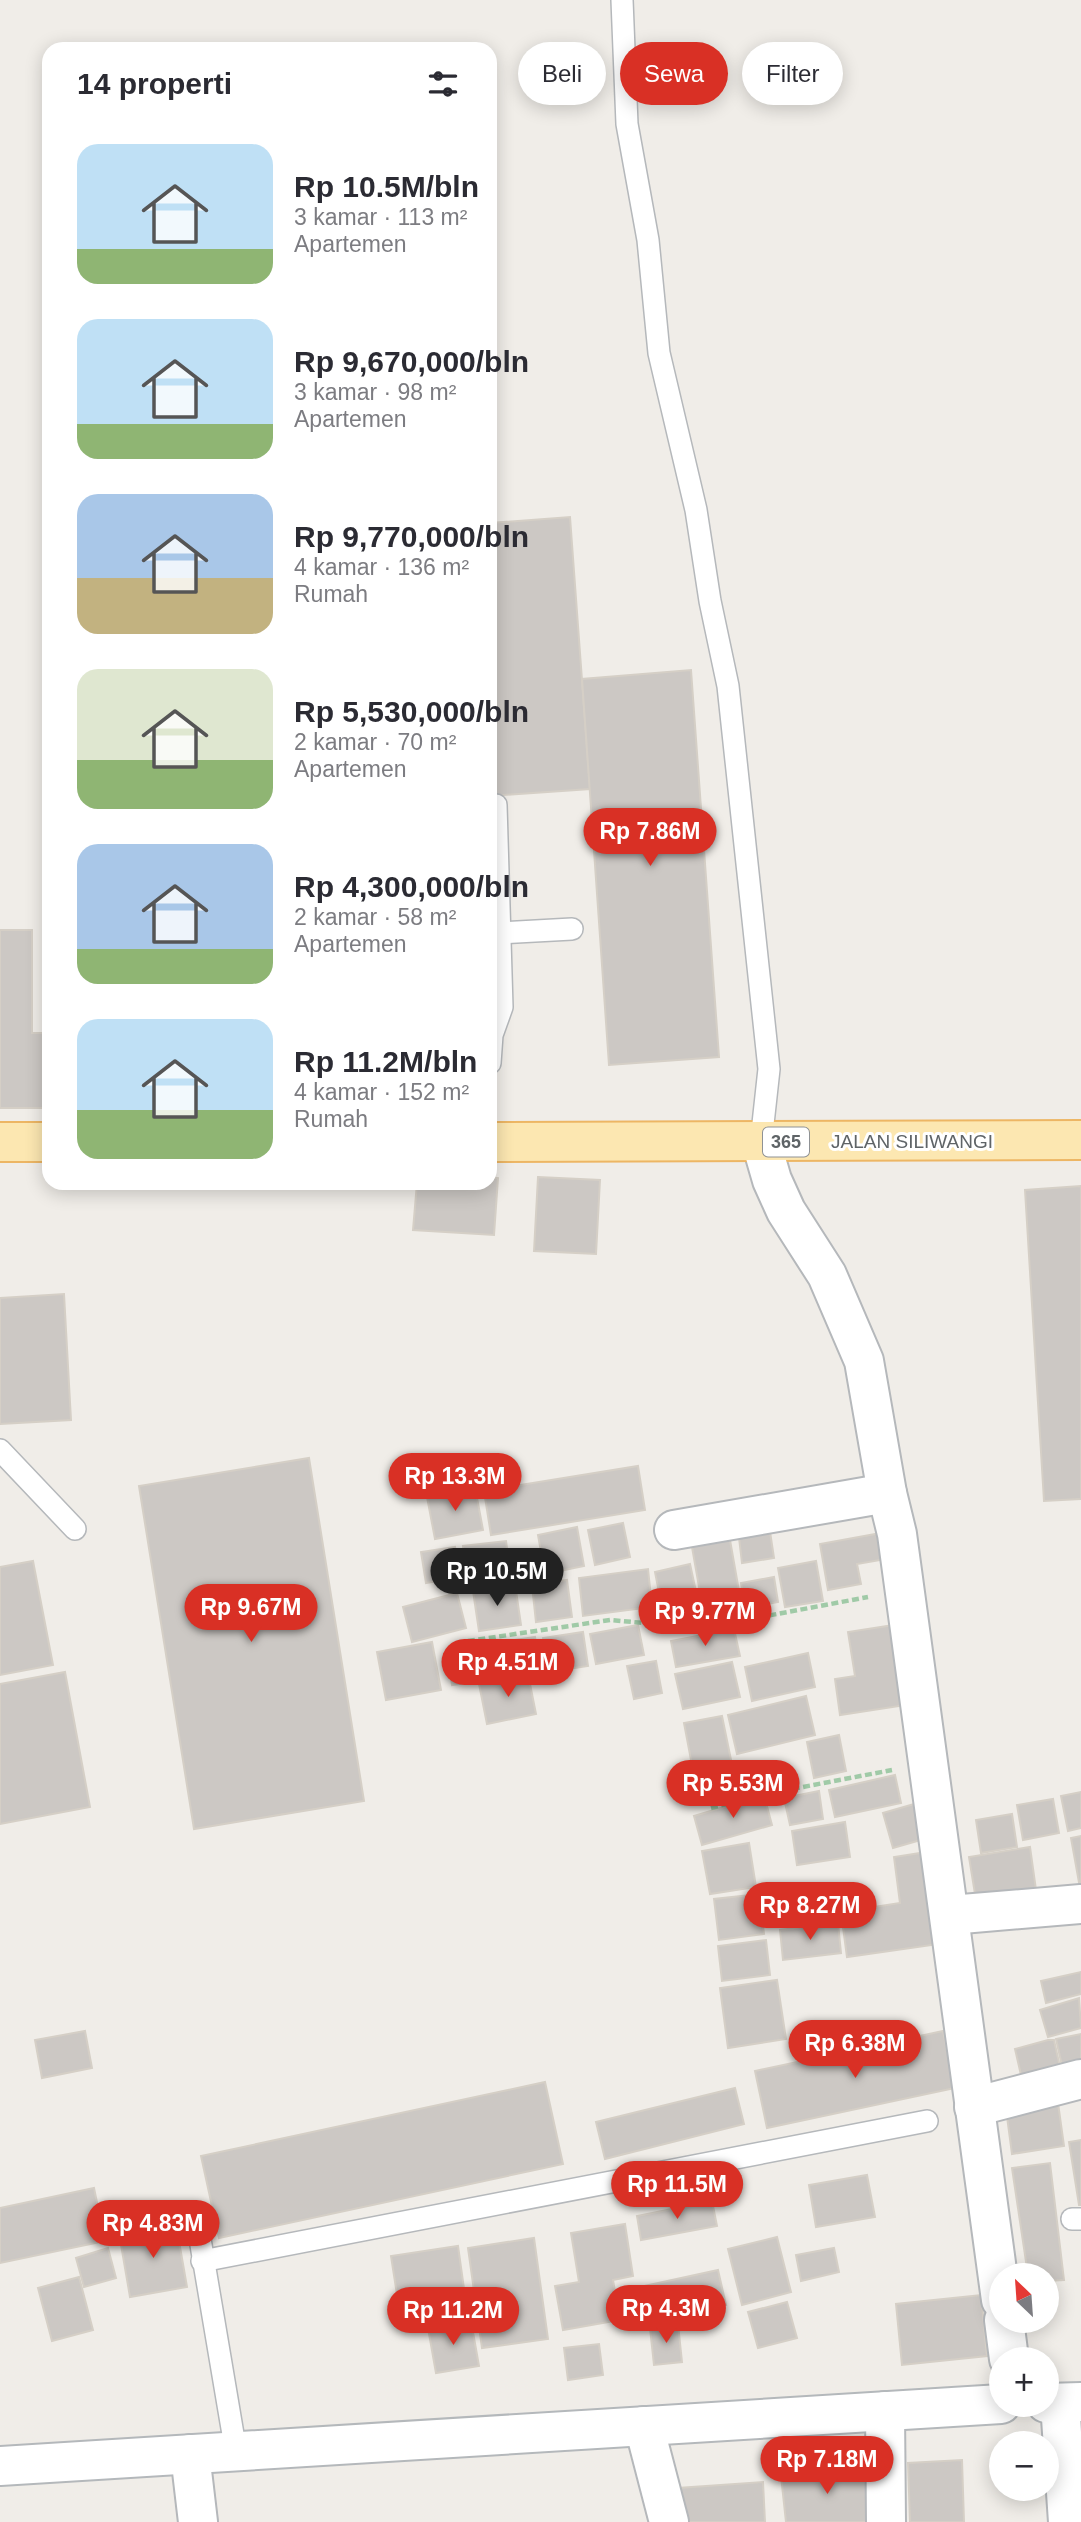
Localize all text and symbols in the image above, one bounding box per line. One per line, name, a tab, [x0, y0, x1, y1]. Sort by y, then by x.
chip: Beli	[518, 42, 606, 105]
chip: Sewa	[620, 42, 728, 105]
chip: Filter	[742, 42, 843, 105]
icon: filters	[424, 65, 462, 103]
text: 14 properti	[77, 67, 232, 100]
text: Rp 10.5M/bln	[294, 170, 479, 203]
icon: home	[133, 172, 217, 256]
text: 3 kamar · 113 m²	[294, 204, 467, 230]
text: Apartemen	[294, 231, 407, 257]
text: Rp 9,670,000/bln	[294, 345, 529, 378]
icon: home	[133, 347, 217, 431]
text: 3 kamar · 98 m²	[294, 379, 456, 405]
text: Apartemen	[294, 406, 407, 432]
text: Rp 9,770,000/bln	[294, 520, 529, 553]
icon: home	[133, 522, 217, 606]
text: 4 kamar · 136 m²	[294, 554, 469, 580]
text: Rumah	[294, 581, 368, 607]
text: Rp 5,530,000/bln	[294, 695, 529, 728]
icon: home	[133, 697, 217, 781]
text: 2 kamar · 70 m²	[294, 729, 456, 755]
text: Apartemen	[294, 756, 407, 782]
pin: Rp 7.86M	[578, 808, 722, 868]
text: Rp 7.86M	[600, 818, 700, 844]
text: Rp 4,300,000/bln	[294, 870, 529, 903]
icon: home	[133, 872, 217, 956]
text: 2 kamar · 58 m²	[294, 904, 456, 930]
text: Apartemen	[294, 931, 407, 957]
text: Rp 11.2M/bln	[294, 1045, 477, 1078]
icon: home	[133, 1047, 217, 1131]
text: 4 kamar · 152 m²	[294, 1079, 469, 1105]
text: Rumah	[294, 1106, 368, 1132]
road number: 365	[763, 1128, 809, 1156]
street label: JALAN SILIWANGI	[831, 1131, 993, 1152]
pin: Rp 13.3M	[383, 1454, 527, 1513]
text: Rp 13.3M	[405, 1463, 505, 1489]
pin: Rp 10.5M	[425, 1548, 569, 1608]
text: Rp 10.5M	[447, 1558, 547, 1584]
pin: Rp 9.67M	[179, 1584, 323, 1644]
pin: Rp 9.77M	[633, 1588, 777, 1648]
text: Rp 9.67M	[201, 1594, 301, 1620]
text: Rp 9.77M	[655, 1598, 755, 1624]
pin: Rp 4.51M	[436, 1640, 580, 1699]
text: Rp 4.51M	[458, 1649, 558, 1675]
pin: Rp 5.53M	[661, 1760, 805, 1820]
text: Rp 5.53M	[683, 1770, 783, 1796]
pin: Rp 8.27M	[738, 1882, 882, 1942]
text: Rp 8.27M	[760, 1892, 860, 1918]
pin: Rp 6.38M	[783, 2021, 927, 2080]
text: Rp 6.38M	[805, 2030, 905, 2056]
pin: Rp 11.5M	[605, 2162, 749, 2221]
text: Rp 11.5M	[627, 2171, 727, 2197]
pin: Rp 4.83M	[81, 2200, 225, 2260]
text: Rp 4.83M	[103, 2210, 203, 2236]
north arrow	[989, 2263, 1059, 2333]
map controls	[989, 2263, 1059, 2501]
pin: Rp 4.3M	[601, 2286, 731, 2345]
pin: Rp 11.2M	[381, 2288, 525, 2347]
text: Rp 4.3M	[622, 2295, 710, 2321]
text: Rp 11.2M	[403, 2297, 503, 2323]
button: +	[989, 2347, 1059, 2417]
button: −	[989, 2431, 1059, 2501]
pin: Rp 7.18M	[755, 2436, 899, 2496]
text: Rp 7.18M	[777, 2446, 877, 2472]

